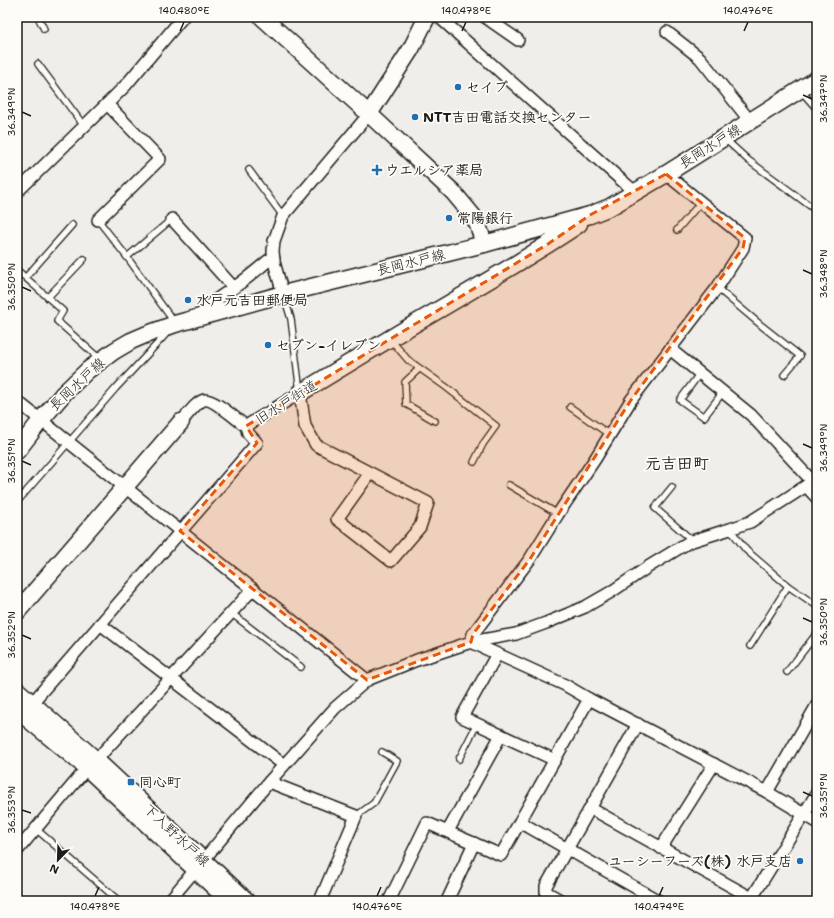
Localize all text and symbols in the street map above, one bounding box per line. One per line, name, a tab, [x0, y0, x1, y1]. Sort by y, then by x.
text: 140.480°E	[159, 4, 209, 17]
text: 140.478°E	[441, 4, 491, 17]
text: 140.476°E	[723, 4, 773, 17]
text: 36.347°N	[817, 75, 830, 123]
place label: セイブ	[466, 78, 508, 96]
marker: セイブ	[453, 82, 463, 92]
text: 36.349°N	[5, 88, 18, 136]
place label: NTT吉田電話交換センター	[423, 108, 591, 126]
marker: NTT吉田電話交換センター	[410, 112, 420, 122]
street label: 長岡水戸線	[676, 120, 744, 172]
place label: ウエルシア薬局	[385, 161, 483, 179]
marker: ウエルシア薬局	[372, 165, 382, 175]
place label: 常陽銀行	[457, 209, 513, 227]
marker: 常陽銀行	[444, 213, 454, 223]
street label: 長岡水戸線	[375, 245, 447, 279]
text: 36.348°N	[817, 249, 830, 299]
text: 36.350°N	[5, 263, 18, 311]
place label: 水戸元吉田郵便局	[196, 291, 308, 309]
marker: 水戸元吉田郵便局	[183, 295, 193, 305]
place label: セブン-イレブン	[276, 336, 381, 354]
marker: セブン-イレブン	[263, 340, 273, 350]
street label: 長岡水戸線	[45, 354, 109, 414]
street label: 旧水戸街道	[252, 376, 320, 428]
text: 36.349°N	[817, 424, 830, 472]
text: 36.351°N	[5, 438, 18, 484]
district label: 元吉田町	[645, 453, 709, 474]
text: 36.350°N	[817, 598, 830, 646]
text: 36.352°N	[5, 611, 18, 659]
place label: 同心町	[139, 773, 181, 791]
text: 36.351°N	[817, 773, 830, 819]
marker: 同心町	[126, 777, 136, 787]
text: 36.353°N	[5, 786, 18, 834]
street label: 下入野水戸線	[140, 800, 214, 870]
north arrow	[38, 840, 78, 880]
place label: ユーシーフーズ(株) 水戸支店	[608, 852, 792, 870]
marker: ユーシーフーズ(株) 水戸支店	[795, 856, 805, 866]
text: N	[47, 860, 61, 877]
text: 140.478°E	[70, 900, 120, 913]
text: 140.476°E	[352, 900, 402, 913]
text: 140.474°E	[634, 900, 684, 913]

